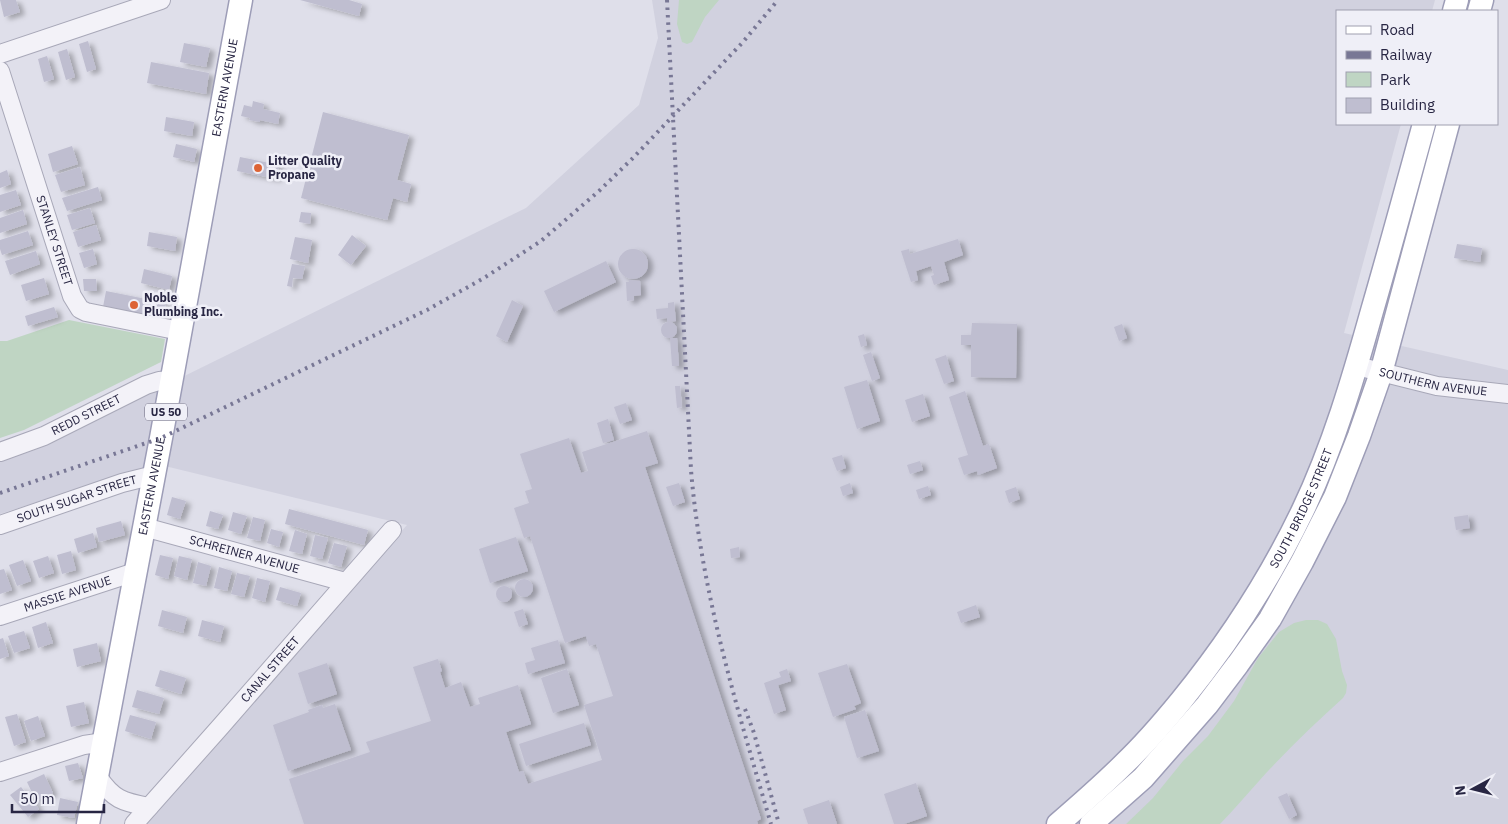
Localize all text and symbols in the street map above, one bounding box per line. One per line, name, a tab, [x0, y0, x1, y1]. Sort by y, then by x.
legend	[1336, 10, 1498, 125]
text: Road	[1380, 20, 1415, 39]
street label: EASTERN AVENUE	[208, 37, 241, 138]
text: Railway	[1380, 45, 1433, 64]
text: Park	[1380, 70, 1410, 89]
text: Building	[1380, 95, 1435, 114]
place label: Litter Quality Propane	[268, 153, 343, 182]
marker: Litter Quality Propane	[252, 162, 264, 174]
street label: STANLEY STREET	[33, 193, 76, 288]
place label: Noble Plumbing Inc.	[144, 290, 223, 319]
marker: Noble Plumbing Inc.	[128, 299, 140, 311]
street label: SOUTHERN AVENUE	[1378, 364, 1488, 399]
street label: REDD STREET	[49, 391, 123, 438]
road number: US 50	[145, 404, 187, 421]
street label: EASTERN AVENUE	[135, 436, 168, 536]
street label: SOUTH BRIDGE STREET	[1266, 446, 1335, 571]
street label: SOUTH SUGAR STREET	[15, 472, 138, 526]
street label: SCHREINER AVENUE	[188, 532, 301, 576]
street label: MASSIE AVENUE	[22, 572, 113, 615]
street label: CANAL STREET	[237, 633, 303, 705]
north arrow	[1448, 764, 1498, 814]
scale bar	[12, 782, 105, 814]
text: N	[1451, 784, 1470, 797]
text: 50 m	[20, 789, 55, 808]

